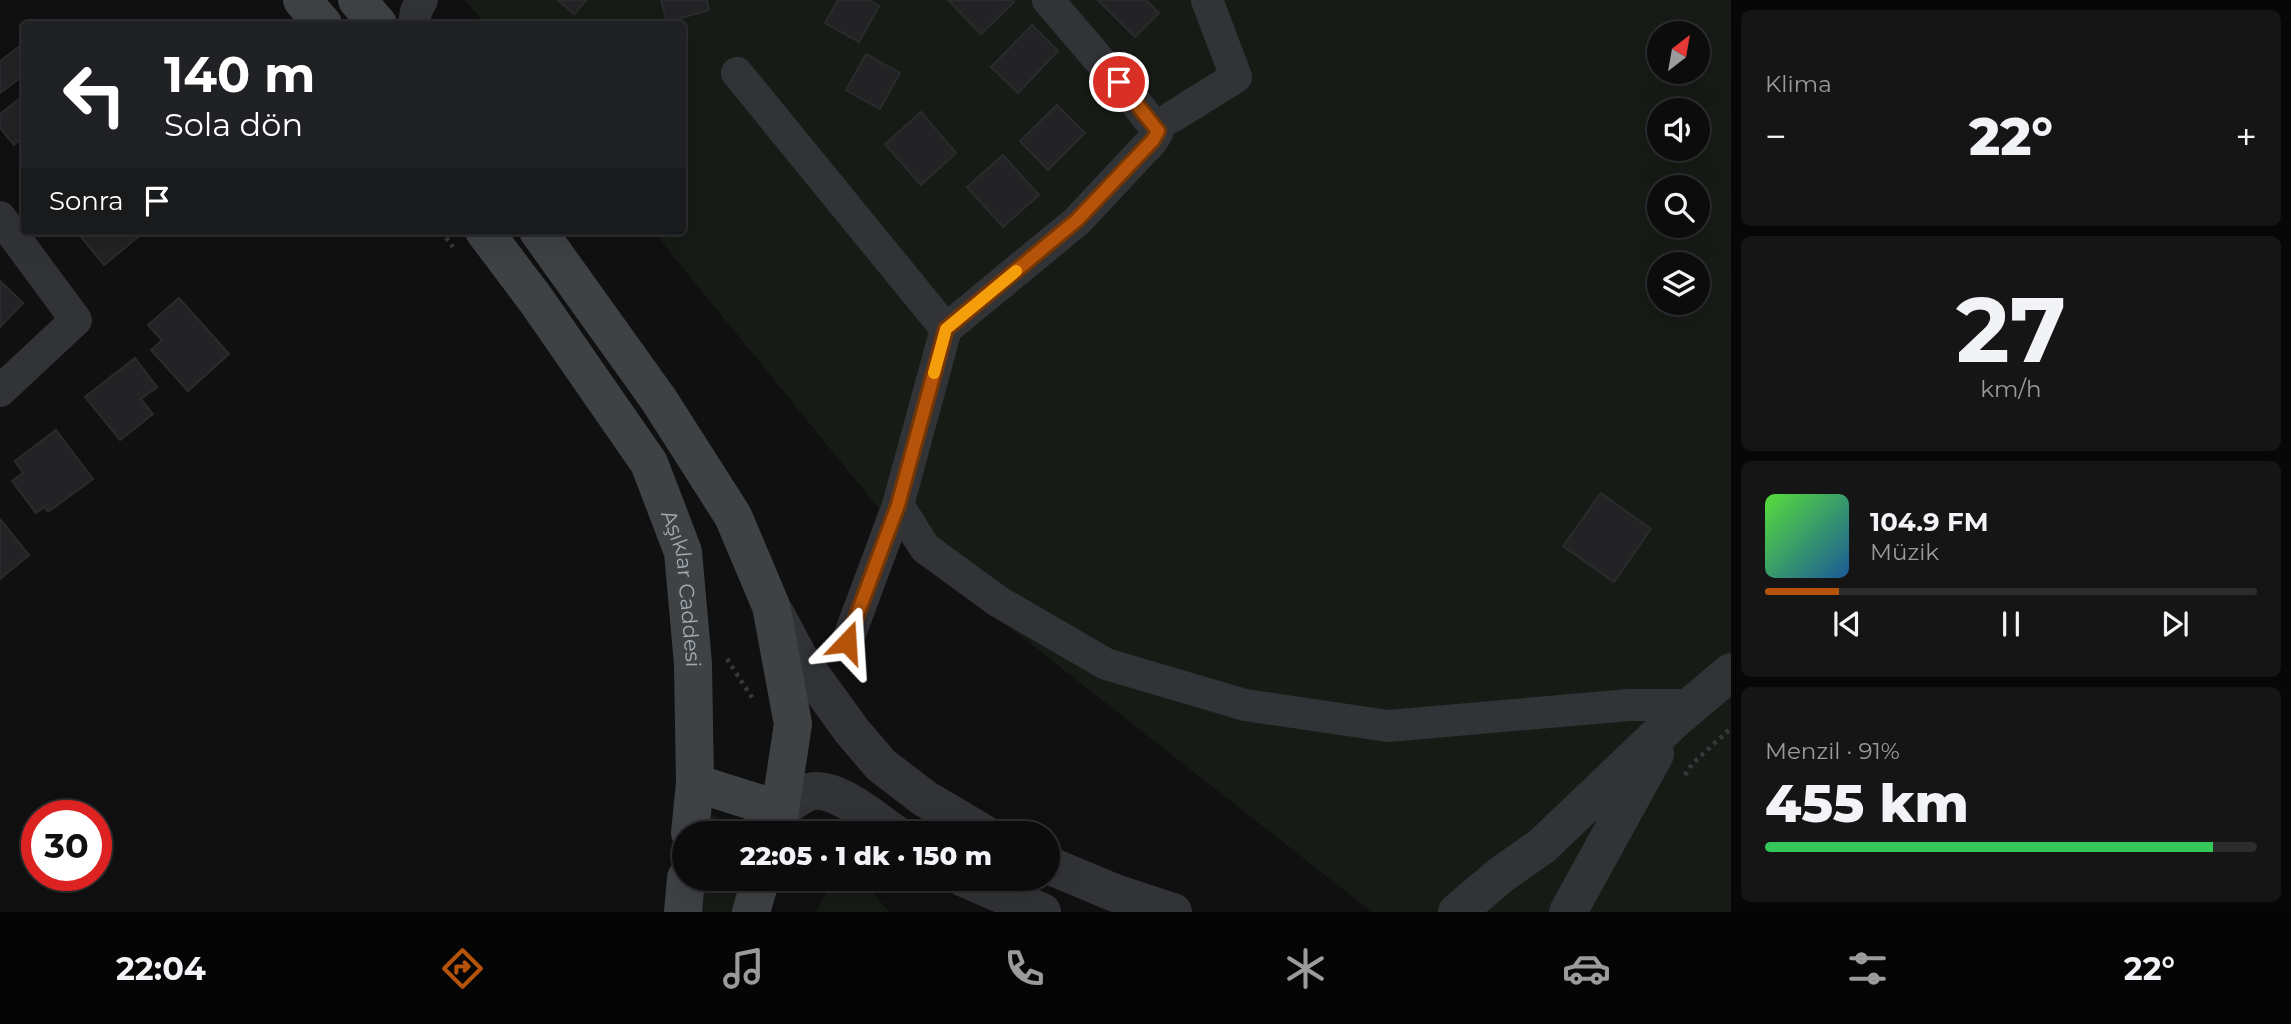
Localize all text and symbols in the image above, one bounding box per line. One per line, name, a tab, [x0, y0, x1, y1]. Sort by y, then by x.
north arrow	[1647, 21, 1710, 84]
map controls	[1647, 21, 1710, 315]
text: 140 m	[164, 45, 316, 104]
icon: left	[49, 49, 140, 140]
pin	[1089, 52, 1149, 112]
icon: arrive	[1100, 63, 1138, 101]
text: Klima	[1765, 70, 1832, 98]
button: sound	[1647, 98, 1710, 161]
text: Sola dön	[164, 105, 303, 144]
text: 22°	[1969, 105, 2053, 168]
text: −	[1765, 113, 1787, 160]
text: +	[2235, 113, 2257, 160]
button: search	[1647, 175, 1710, 238]
icon: arrive	[138, 182, 176, 220]
text: Sonra	[49, 185, 124, 217]
button: layers	[1647, 252, 1710, 315]
text: 27	[1956, 274, 2066, 385]
text: km/h	[1980, 375, 2042, 403]
street label: Aşıklar Caddesi	[656, 506, 706, 668]
text: 104.9 FM	[1870, 506, 1988, 538]
text: Müzik	[1870, 538, 1939, 566]
position arrow	[810, 605, 884, 679]
icon: previous	[1828, 605, 1866, 643]
icon: pause	[1992, 605, 2030, 643]
icon: next	[2156, 605, 2194, 643]
text: Menzil · 91%	[1765, 737, 1900, 765]
text: 455 km	[1765, 772, 1969, 835]
speed limit sign: 30	[21, 800, 112, 891]
text: 22:05 · 1 dk · 150 m	[740, 840, 992, 872]
icon: directions	[438, 944, 487, 993]
icon: music	[719, 944, 768, 993]
icon: phone	[1000, 944, 1049, 993]
icon: climate	[1281, 944, 1330, 993]
icon: car	[1562, 944, 1611, 993]
icon: filters	[1843, 944, 1892, 993]
text: 22:04	[116, 949, 206, 988]
text: 22°	[2124, 949, 2175, 988]

